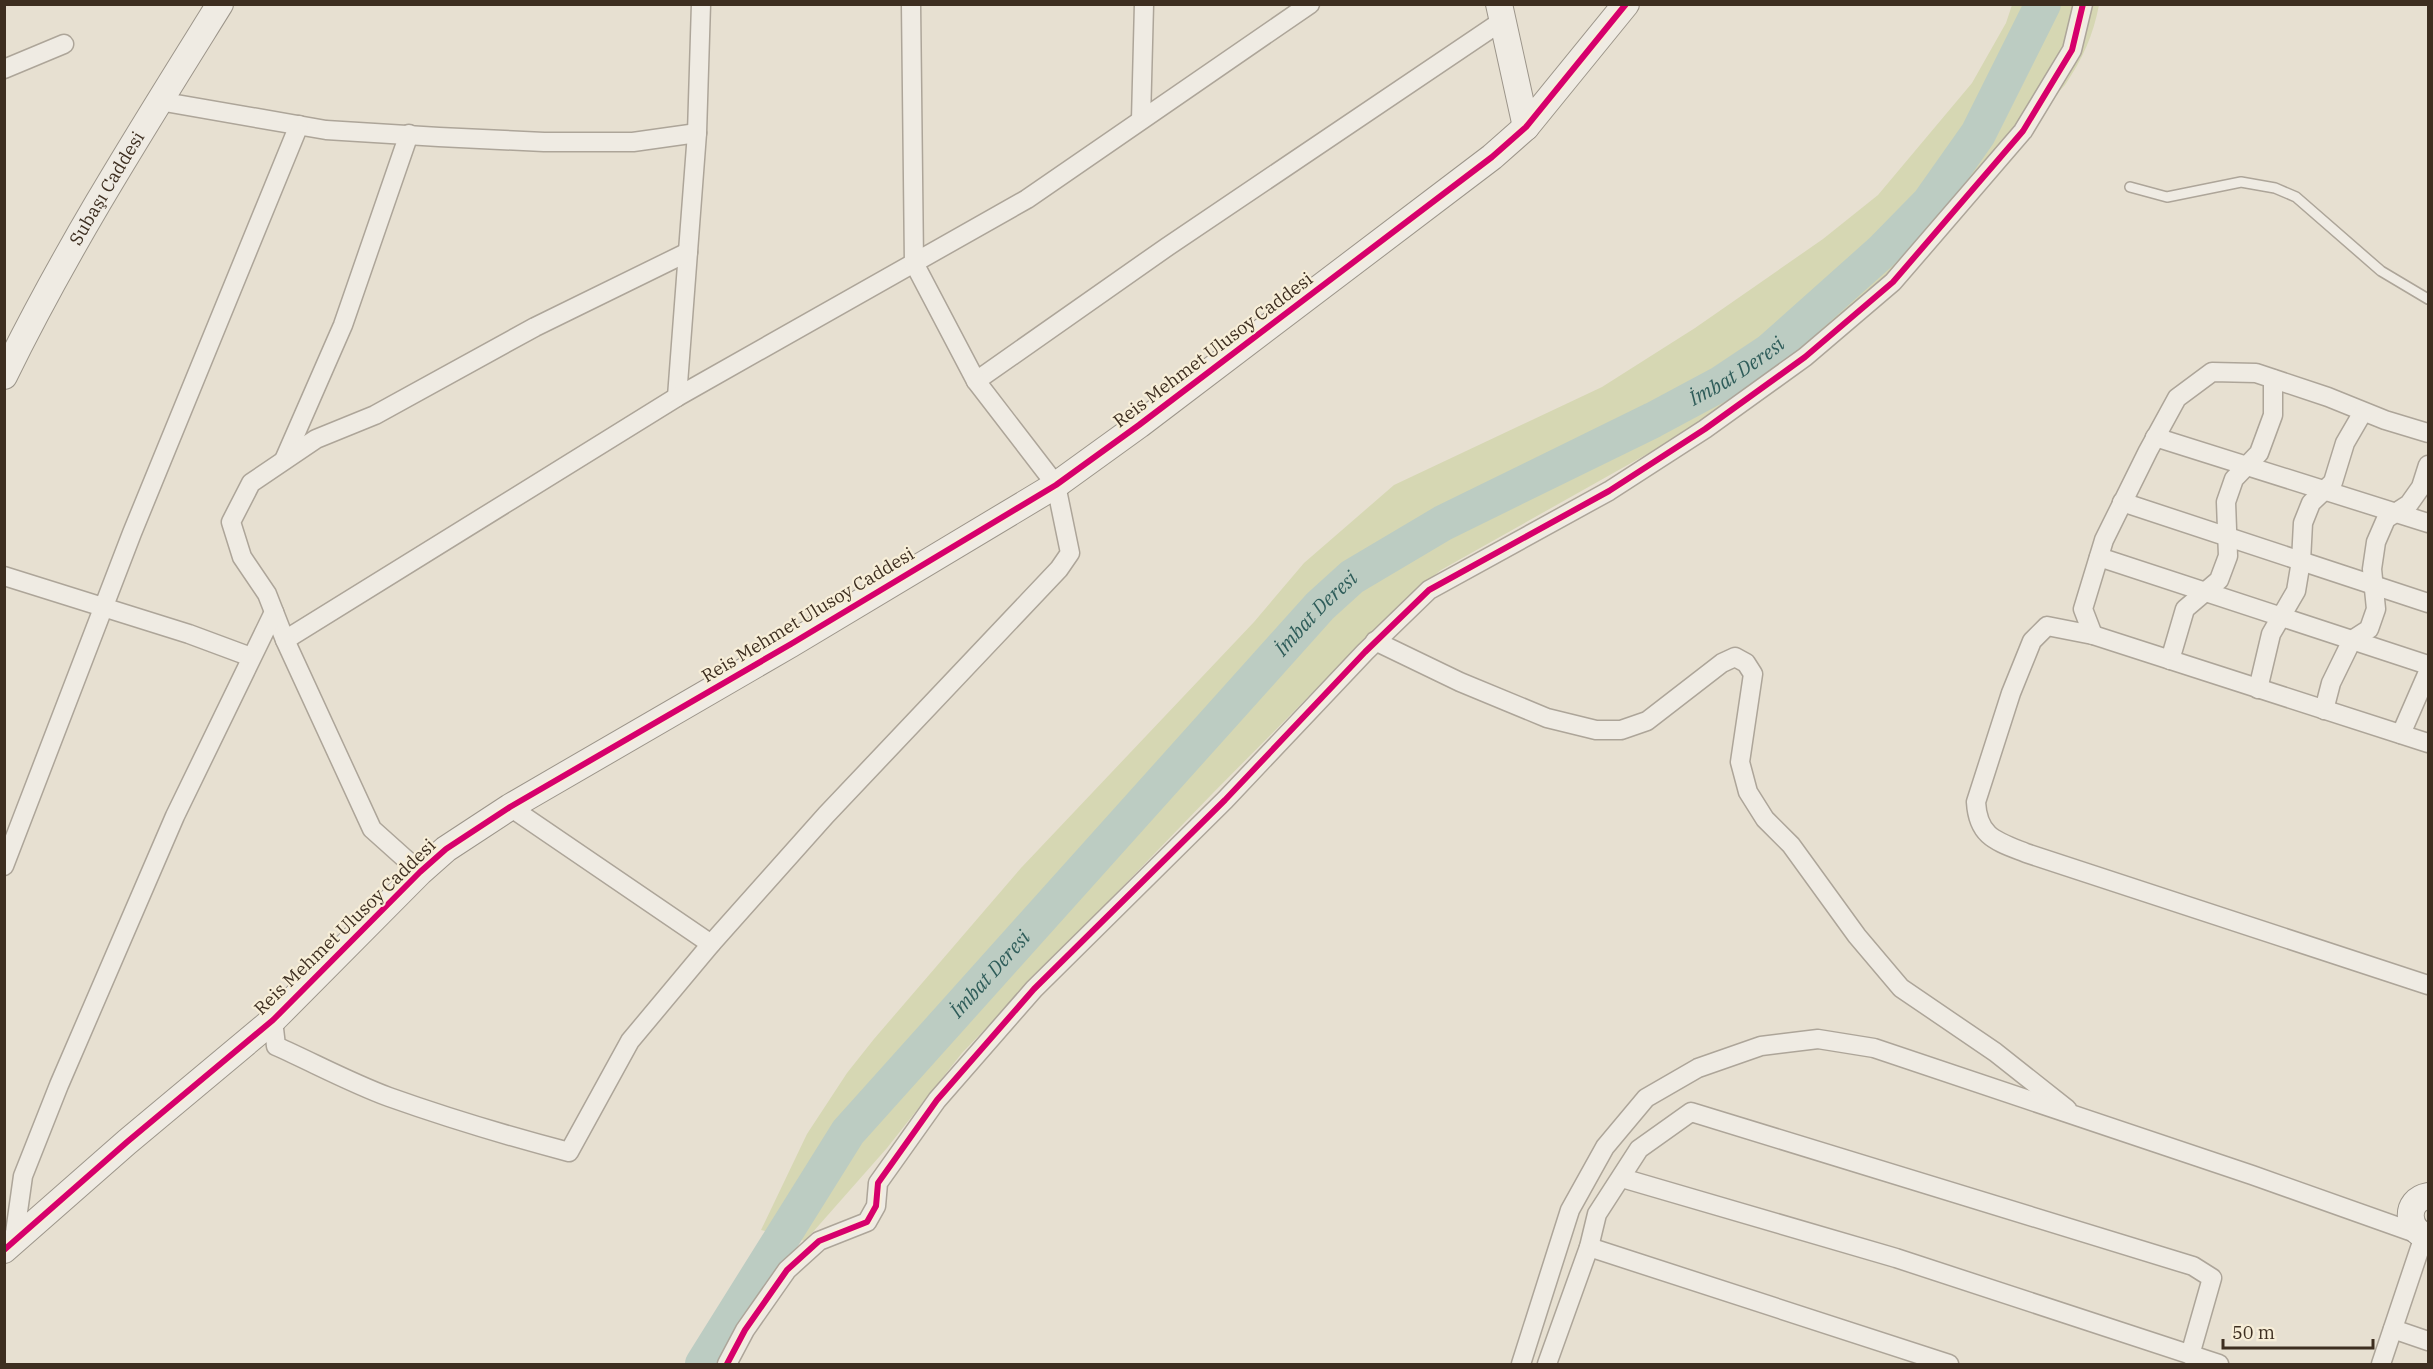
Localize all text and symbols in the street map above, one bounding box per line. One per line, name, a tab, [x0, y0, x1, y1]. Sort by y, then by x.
street label: Subaşı Caddesi	[64, 127, 149, 249]
street label: Reis Mehmet Ulusoy Caddesi	[1108, 267, 1317, 432]
water label: İmbat Deresi	[1683, 331, 1790, 412]
street label: Reis Mehmet Ulusoy Caddesi	[697, 542, 918, 687]
water label: İmbat Deresi	[1267, 565, 1363, 662]
street label: Reis Mehmet Ulusoy Caddesi	[249, 833, 441, 1020]
water label: İmbat Deresi	[943, 924, 1036, 1024]
scale bar	[2223, 1312, 2373, 1350]
text: 50 m	[2232, 1321, 2275, 1344]

